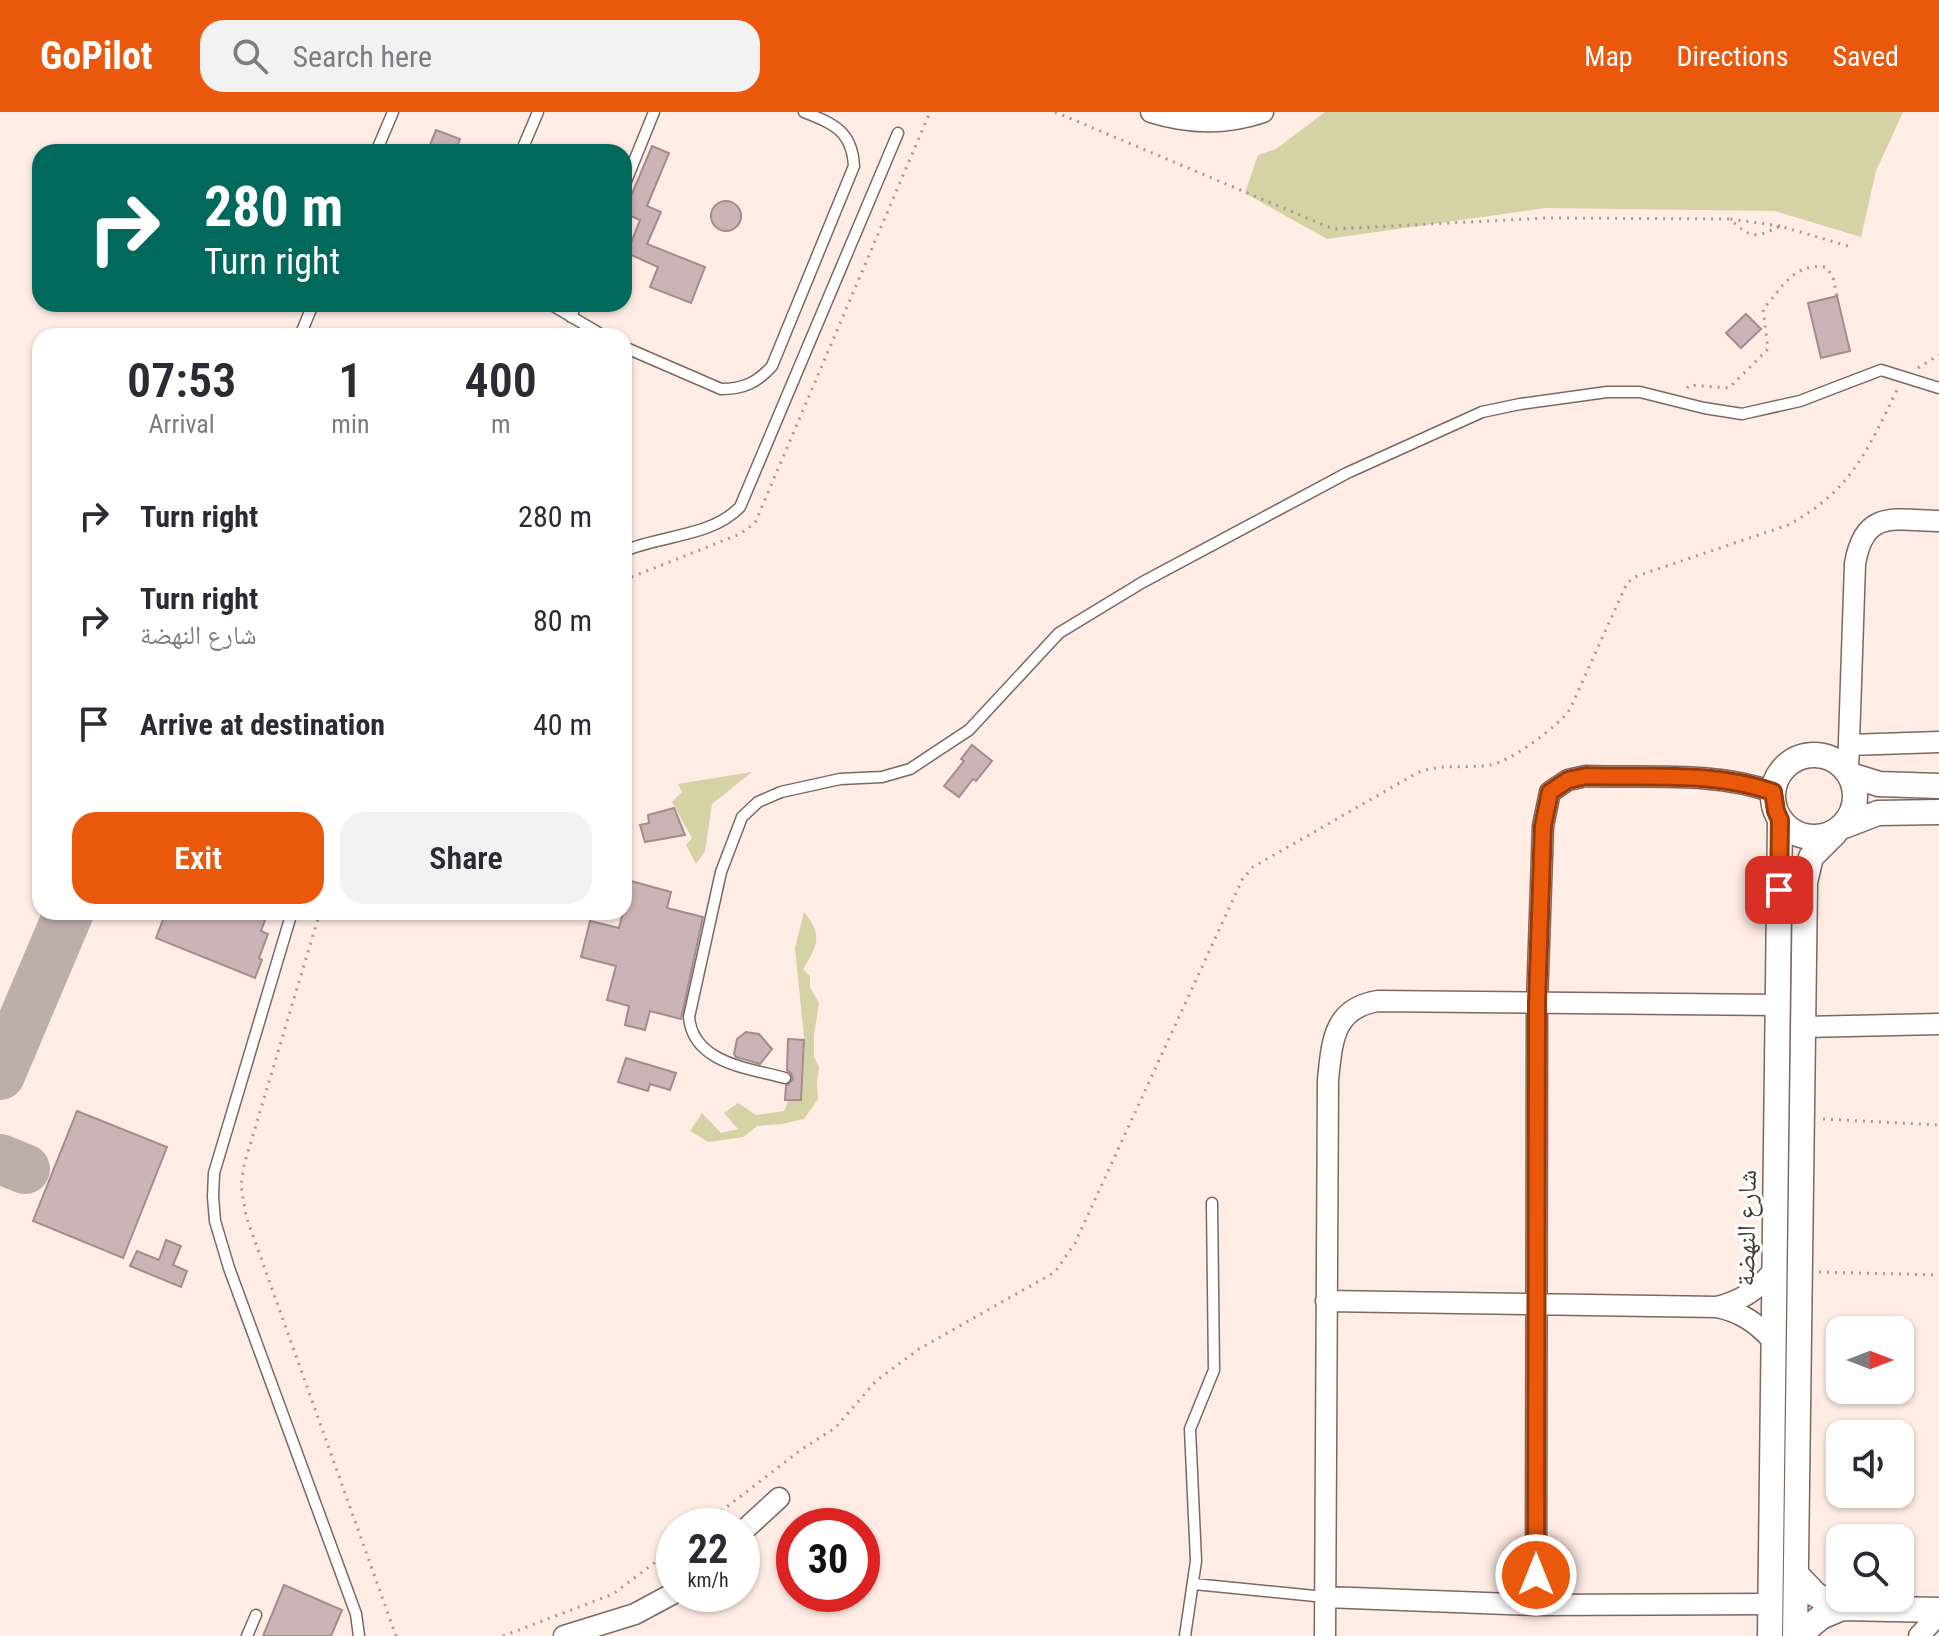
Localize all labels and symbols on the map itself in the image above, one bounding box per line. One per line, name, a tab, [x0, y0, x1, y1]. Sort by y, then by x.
pin	[1745, 856, 1813, 924]
street label: شارع النهضة	[1730, 1169, 1763, 1287]
north arrow	[1826, 1316, 1914, 1404]
speed limit sign: 30	[776, 1508, 880, 1612]
position arrow	[1494, 1533, 1578, 1617]

